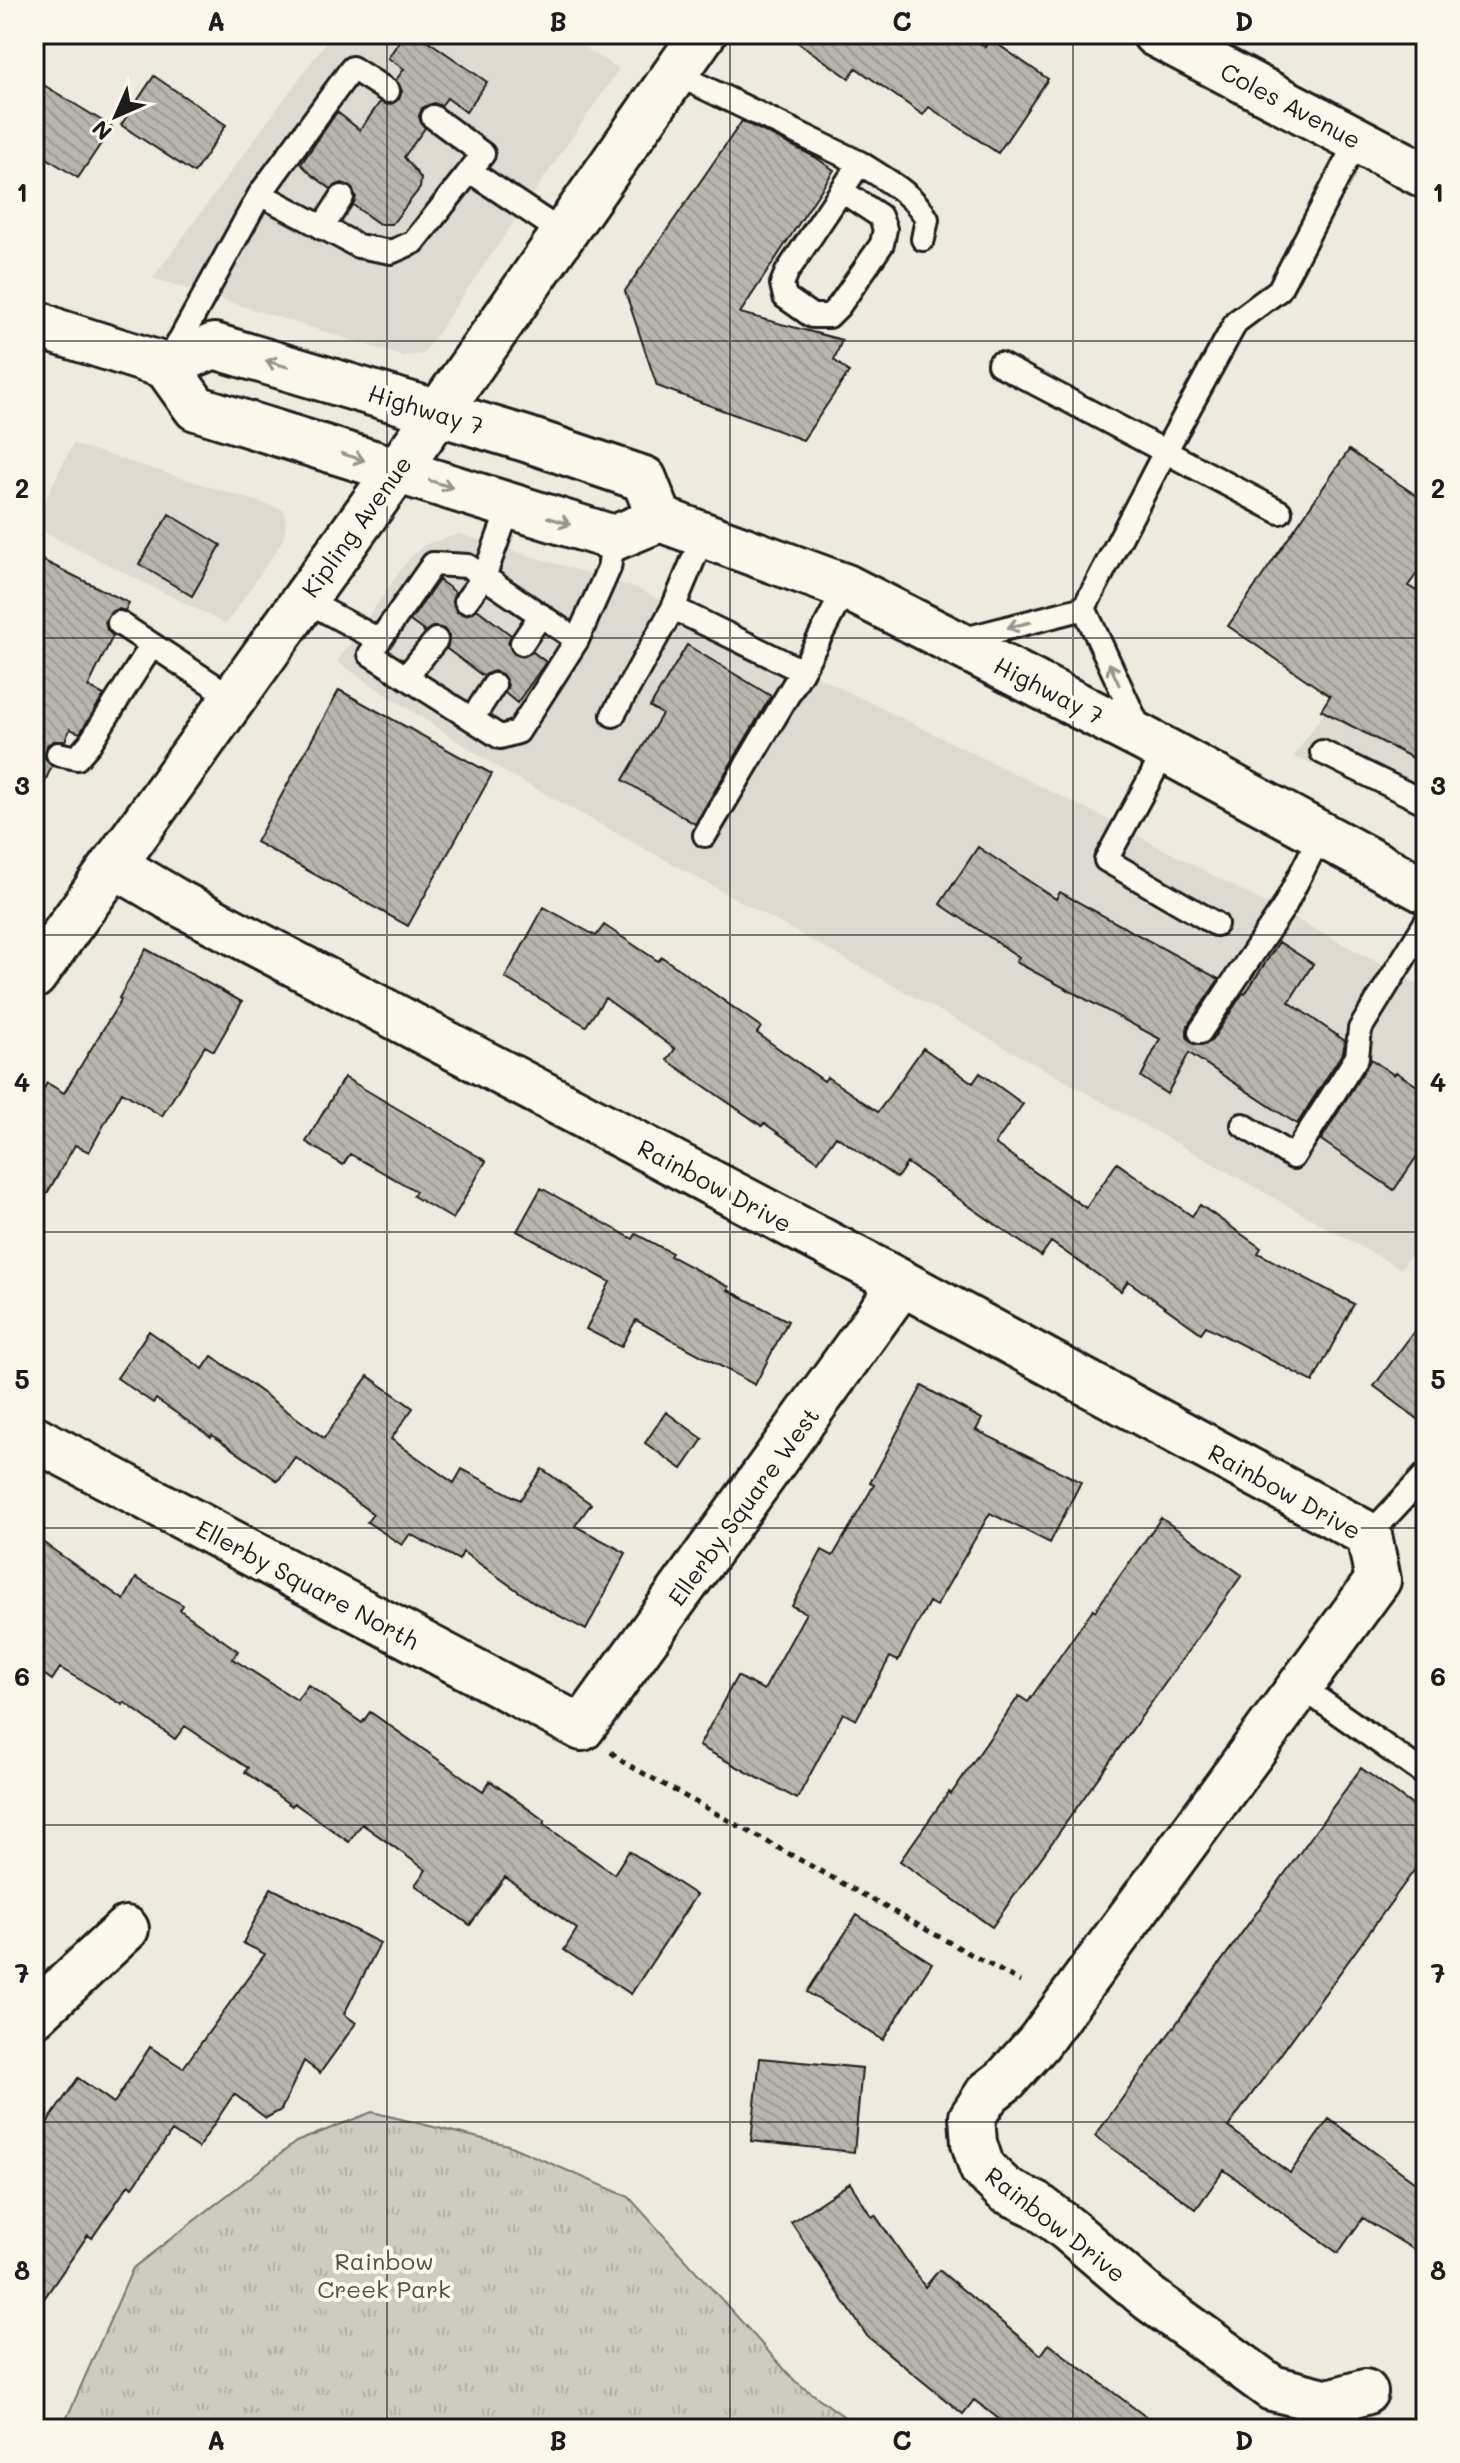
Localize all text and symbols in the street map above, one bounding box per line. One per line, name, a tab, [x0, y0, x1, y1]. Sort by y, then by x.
text: A	[207, 4, 225, 38]
text: B	[549, 4, 567, 38]
text: C	[892, 4, 912, 38]
text: D	[1235, 4, 1253, 38]
street label: Coles Avenue	[1215, 55, 1367, 155]
north arrow	[76, 76, 156, 156]
text: N	[85, 114, 118, 147]
text: 1	[16, 175, 28, 209]
text: 1	[1432, 175, 1444, 209]
one-way arrow	[264, 356, 290, 371]
street label: Highway 7	[365, 377, 487, 441]
street label: Kipling Avenue	[294, 449, 418, 603]
one-way arrow	[340, 450, 366, 465]
text: 2	[15, 471, 29, 505]
text: 2	[1431, 471, 1445, 505]
one-way arrow	[427, 477, 453, 492]
one-way arrow	[547, 514, 572, 529]
one-way arrow	[1006, 618, 1032, 633]
street label: Highway 7	[989, 649, 1109, 731]
one-way arrow	[1106, 662, 1121, 686]
text: 3	[14, 768, 30, 802]
text: 3	[1430, 768, 1446, 802]
text: 4	[14, 1065, 30, 1099]
text: 4	[1430, 1065, 1446, 1099]
street label: Rainbow Drive	[633, 1131, 797, 1239]
text: 5	[14, 1362, 30, 1396]
text: 5	[1430, 1362, 1446, 1396]
street label: Ellerby Square West	[661, 1401, 825, 1611]
street label: Rainbow Drive	[1203, 1436, 1367, 1546]
street label: Ellerby Square North	[191, 1512, 425, 1656]
text: 6	[14, 1659, 30, 1693]
text: 6	[1430, 1659, 1446, 1693]
text: 7	[15, 1956, 29, 1990]
text: 7	[1431, 1956, 1445, 1990]
street label: Rainbow Drive	[979, 2159, 1133, 2289]
park label: Rainbow Creek Park	[317, 2245, 451, 2304]
text: 8	[14, 2253, 30, 2287]
text: 8	[1430, 2253, 1446, 2287]
text: A	[207, 2423, 225, 2457]
text: B	[549, 2423, 567, 2457]
text: C	[892, 2423, 912, 2457]
text: D	[1235, 2423, 1253, 2457]

